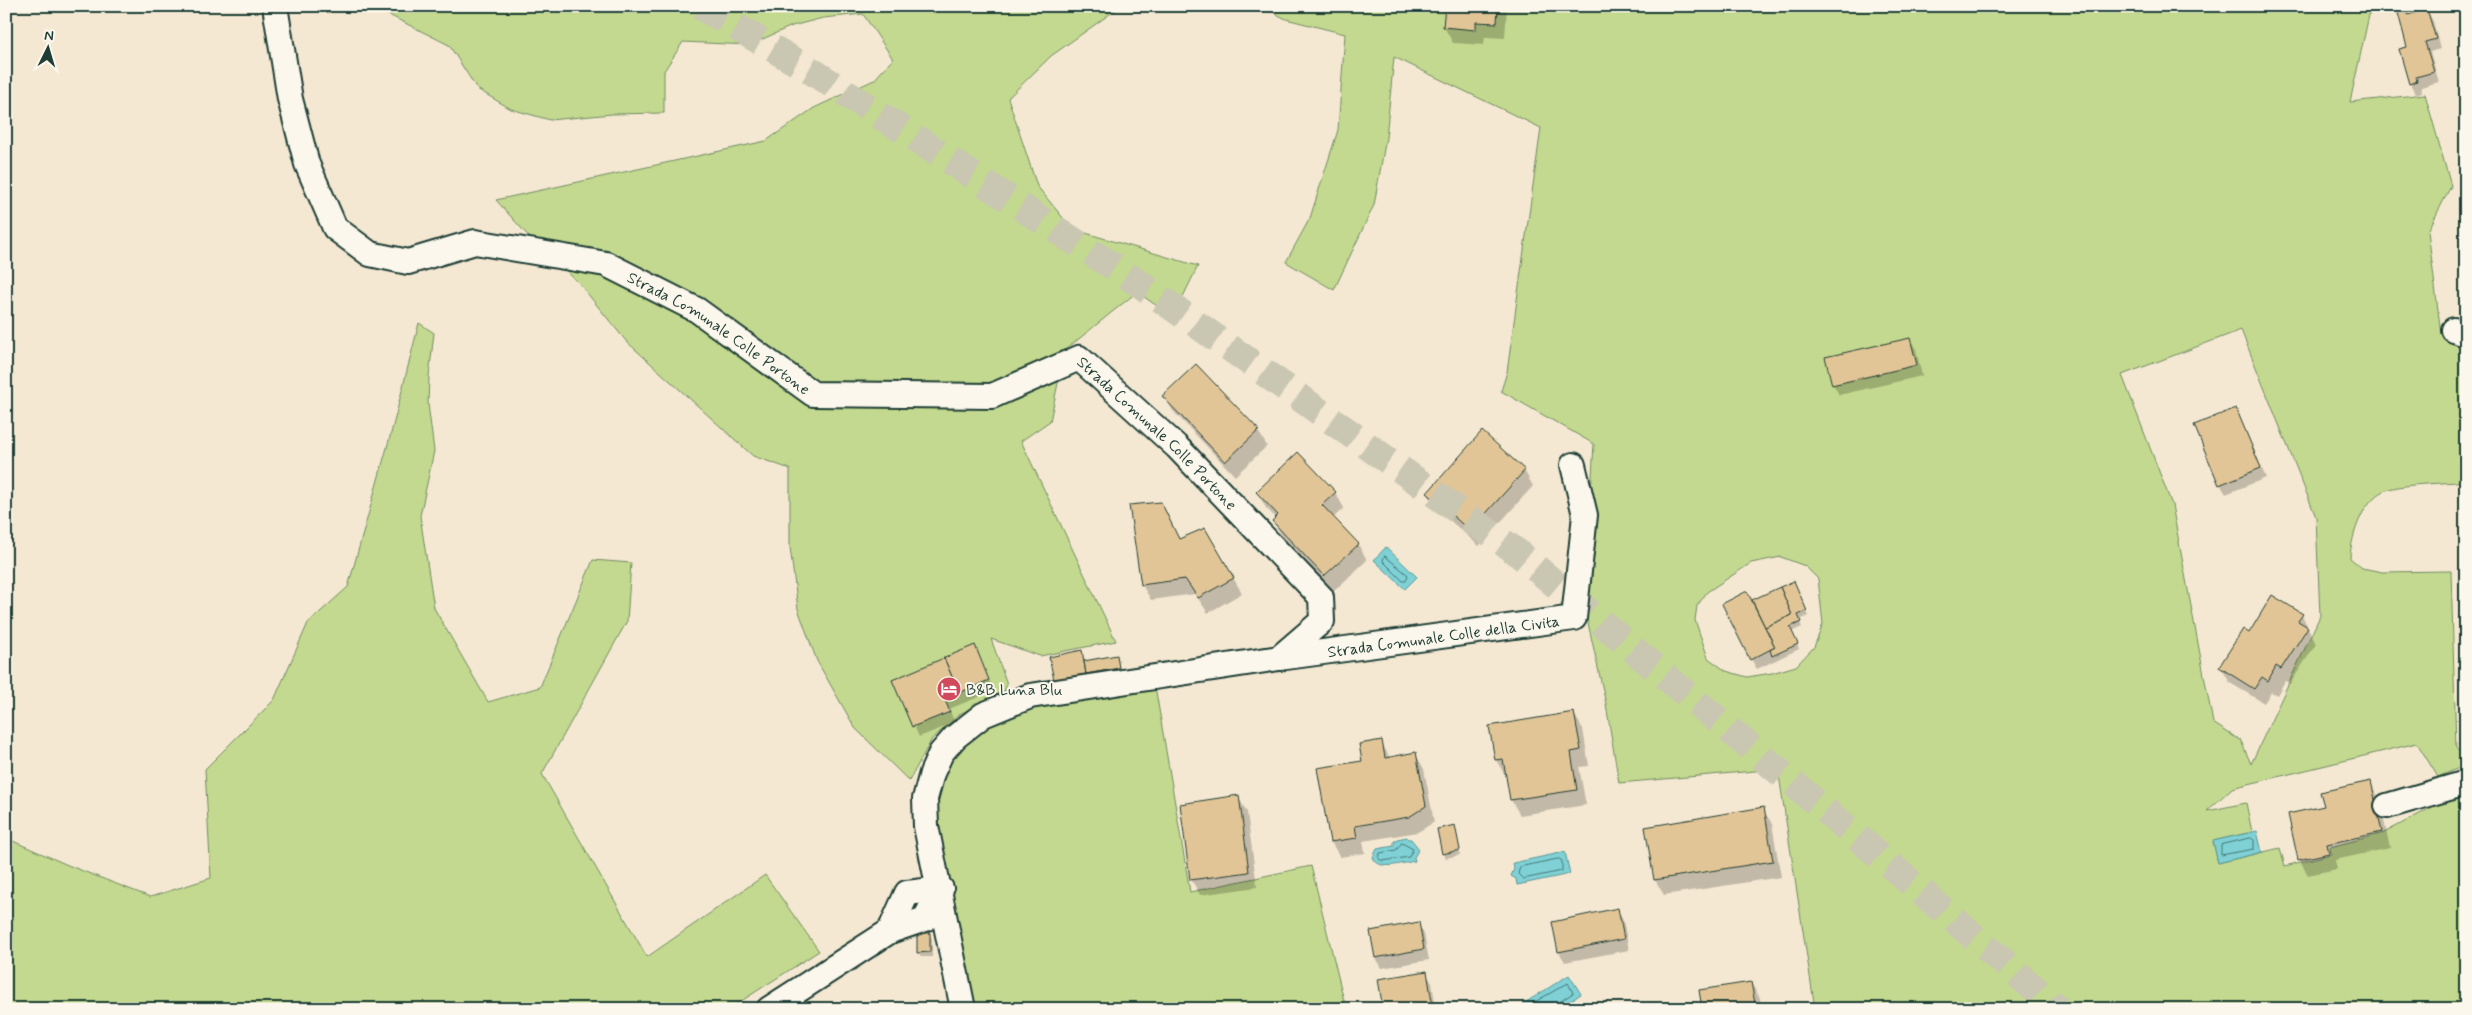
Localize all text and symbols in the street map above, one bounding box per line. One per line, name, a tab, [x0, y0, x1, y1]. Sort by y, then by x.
north arrow	[22, 22, 72, 72]
text: N	[44, 27, 54, 45]
street label: Strada Comunale Colle Portone	[623, 267, 814, 400]
street label: Strada Comunale Colle Portone	[1072, 352, 1241, 515]
street label: Strada Comunale Colle della Civita	[1326, 611, 1561, 663]
hotel icon: B&B Luna Blu	[936, 676, 962, 702]
place label: B&B Luna Blu	[966, 680, 1063, 701]

